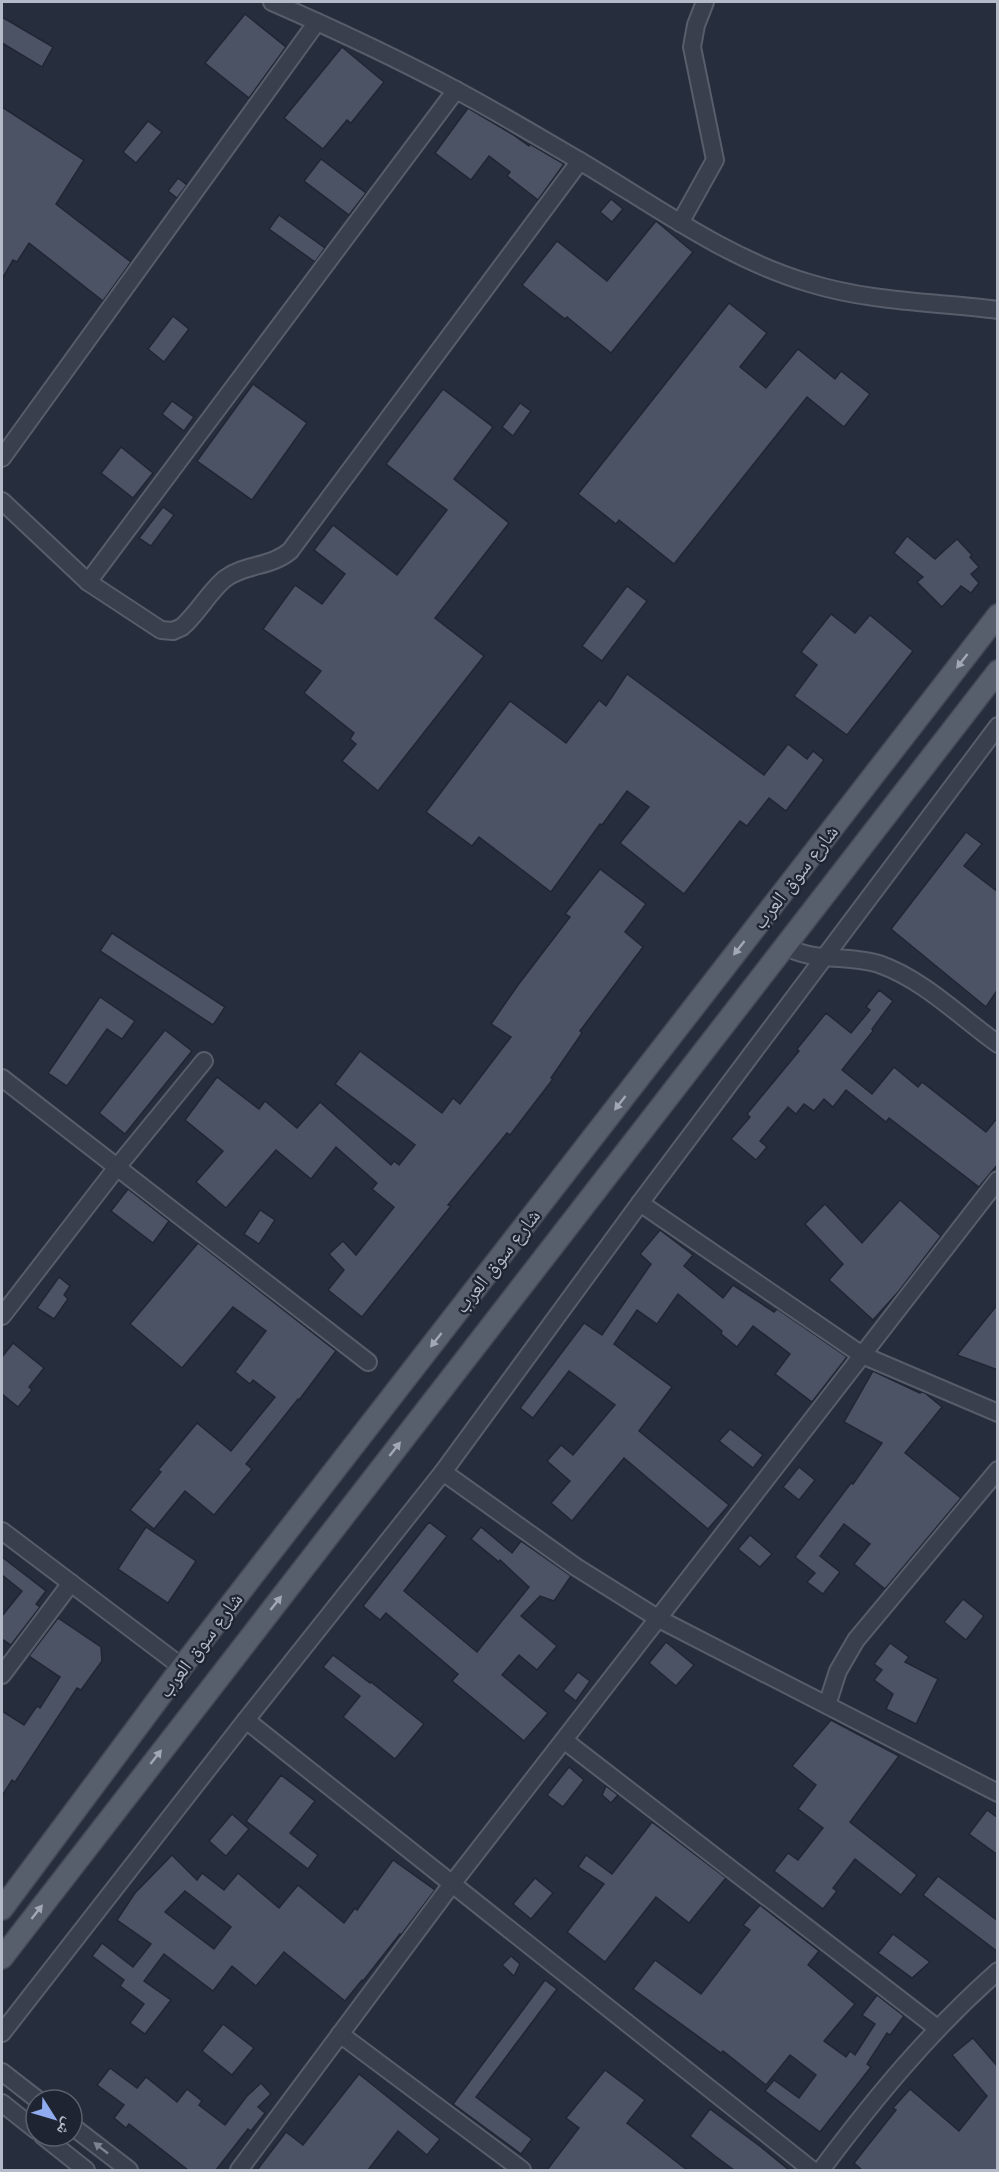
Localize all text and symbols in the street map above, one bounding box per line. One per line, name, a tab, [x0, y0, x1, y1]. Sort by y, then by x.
one-way arrow	[956, 654, 968, 669]
street label: شارع سوق العرب	[748, 821, 844, 934]
one-way arrow	[734, 941, 746, 956]
one-way arrow	[614, 1095, 626, 1110]
street label: شارع سوق العرب	[450, 1205, 546, 1318]
one-way arrow	[431, 1332, 443, 1347]
one-way arrow	[389, 1441, 401, 1457]
street label: شارع سوق العرب	[153, 1588, 248, 1703]
one-way arrow	[269, 1595, 282, 1611]
one-way arrow	[150, 1750, 162, 1765]
one-way arrow	[31, 1904, 43, 1919]
north arrow	[24, 2088, 84, 2148]
text: ش	[53, 2114, 77, 2139]
one-way arrow	[93, 2143, 108, 2155]

